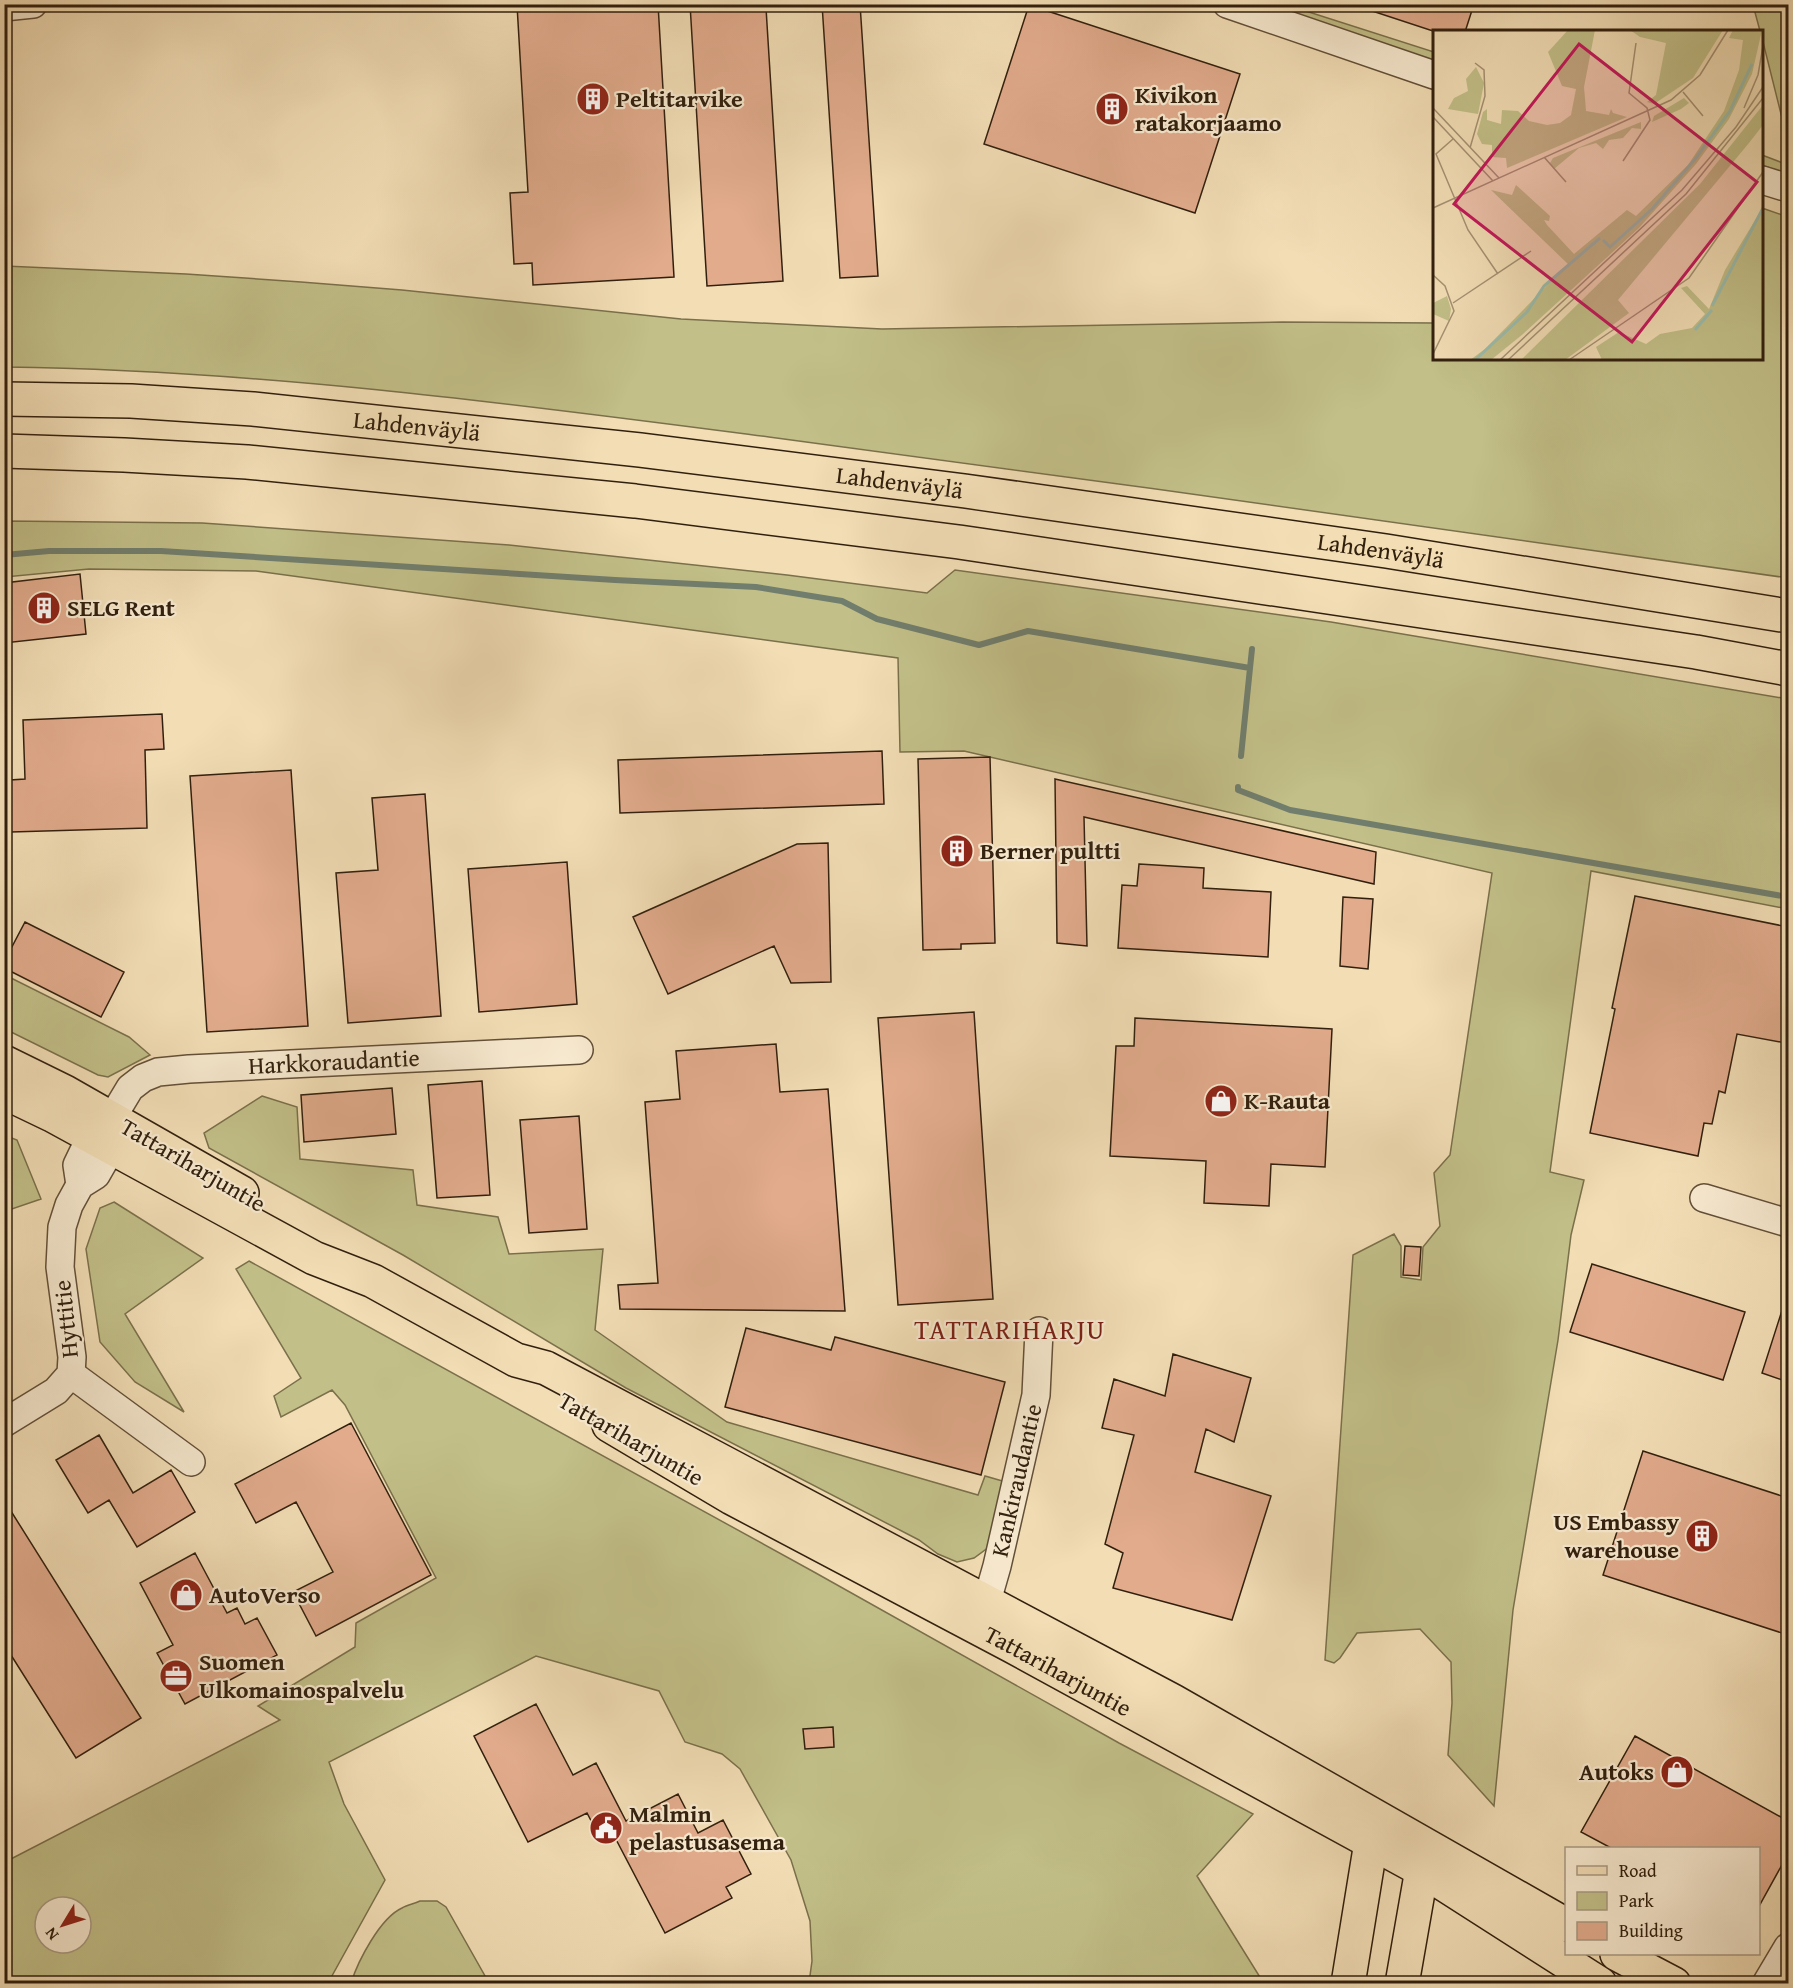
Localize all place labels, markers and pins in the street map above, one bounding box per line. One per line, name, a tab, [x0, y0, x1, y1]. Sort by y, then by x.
place label: Kivikon ratakorjaamo	[1135, 77, 1282, 140]
building icon: Peltitarvike	[575, 81, 611, 117]
place label: Peltitarvike	[616, 81, 743, 116]
building icon: Kivikon ratakorjaamo	[1094, 91, 1130, 127]
building icon: SELG Rent	[26, 590, 62, 626]
place label: SELG Rent	[67, 590, 175, 625]
building icon: Berner pultti	[939, 833, 975, 869]
place label: Berner pultti	[980, 833, 1120, 868]
shop icon: K-Rauta	[1203, 1083, 1239, 1119]
place label: K-Rauta	[1244, 1083, 1331, 1118]
place label: US Embassy warehouse	[1553, 1504, 1680, 1567]
building icon: US Embassy warehouse	[1684, 1518, 1720, 1554]
shop icon: AutoVerso	[168, 1577, 204, 1613]
place label: AutoVerso	[209, 1577, 321, 1612]
place label: Suomen Ulkomainospalvelu	[199, 1644, 404, 1707]
office icon: Suomen Ulkomainospalvelu	[158, 1658, 194, 1694]
place label: Autoks	[1579, 1754, 1654, 1789]
shop icon: Autoks	[1659, 1754, 1695, 1790]
place label: Malmin pelastusasema	[629, 1796, 786, 1859]
public building icon: Malmin pelastusasema	[588, 1810, 624, 1846]

